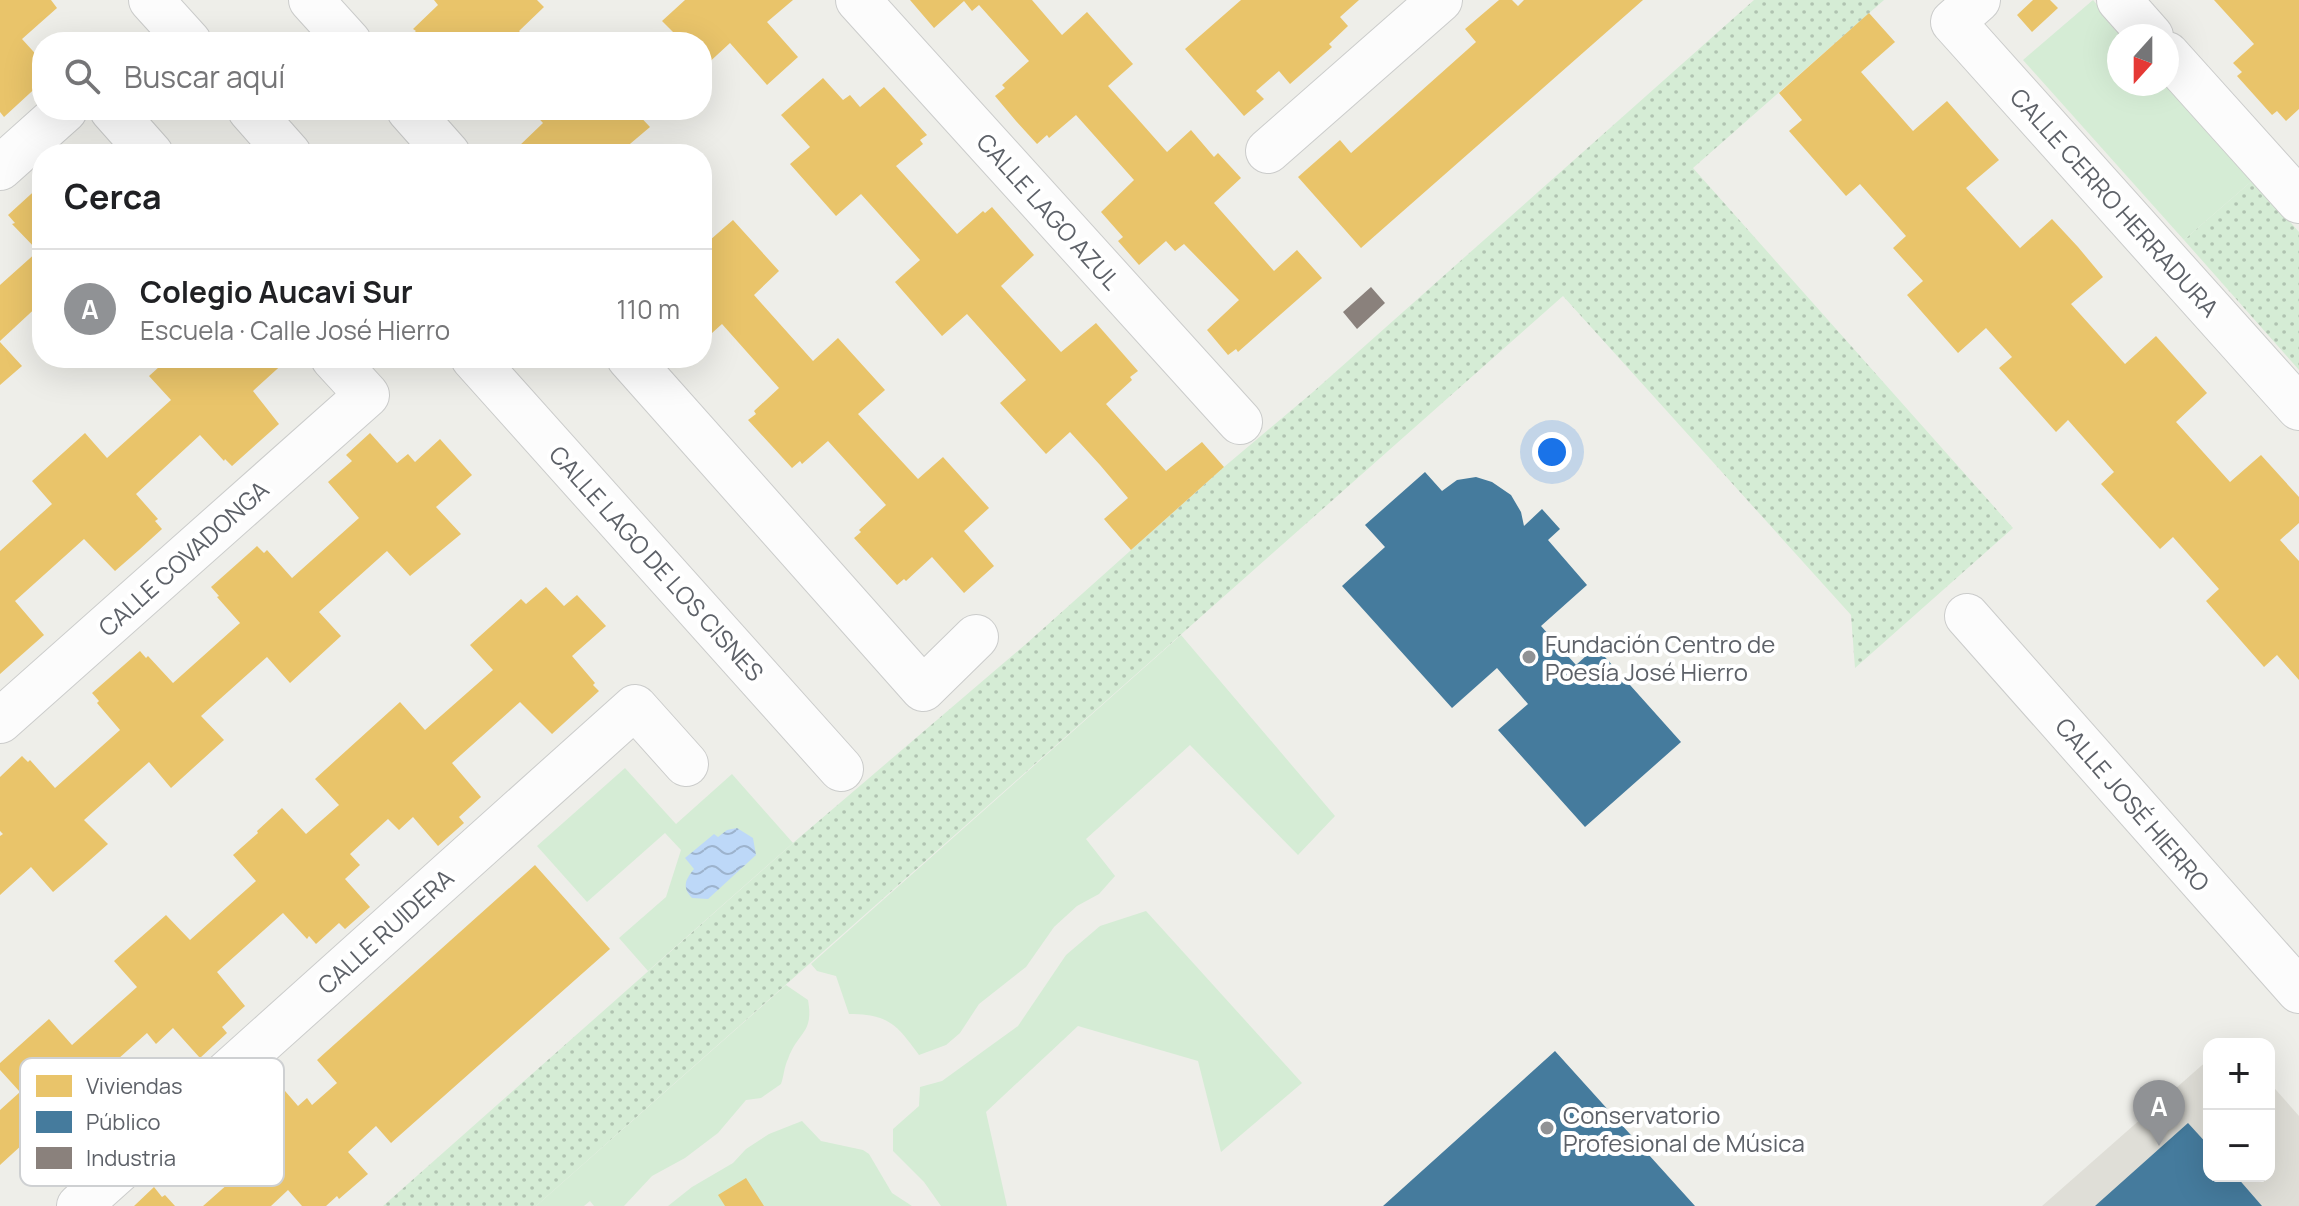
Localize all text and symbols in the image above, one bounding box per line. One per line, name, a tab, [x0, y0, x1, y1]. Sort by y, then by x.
north arrow	[2107, 24, 2179, 96]
search box	[32, 32, 712, 120]
icon: search	[60, 54, 104, 98]
text: Buscar aquí	[124, 56, 285, 97]
street label: CALLE CERRO HERRADURA	[2003, 81, 2227, 323]
street label: CALLE LAGO AZUL	[970, 126, 1128, 296]
text: Cerca	[64, 173, 162, 219]
text: Colegio Aucavi Sur	[140, 271, 413, 312]
text: A	[81, 291, 99, 327]
text: 110 m	[617, 291, 680, 327]
text: Escuela · Calle José Hierro	[140, 312, 450, 348]
your location	[1532, 432, 1572, 472]
street label: CALLE LAGO DE LOS CISNES	[542, 438, 772, 688]
street label: CALLE COVADONGA	[91, 473, 275, 643]
place label: Fundación Centro de Poesía José Hierro	[1545, 627, 1775, 688]
marker: Fundación Centro de Poesía José Hierro	[1520, 648, 1538, 666]
street label: CALLE JOSÉ HIERRO	[2048, 710, 2218, 898]
street label: CALLE RUIDERA	[310, 861, 460, 1001]
map controls	[2203, 1038, 2275, 1182]
button: +	[2203, 1038, 2275, 1110]
legend	[20, 1058, 284, 1186]
text: Viviendas	[86, 1071, 183, 1101]
pin: A	[2133, 1080, 2185, 1146]
place label: Conservatorio Profesional de Música	[1563, 1098, 1805, 1159]
text: Público	[86, 1107, 161, 1137]
button: −	[2203, 1110, 2275, 1182]
marker: Conservatorio Profesional de Música	[1538, 1119, 1556, 1137]
text: Industria	[86, 1143, 176, 1173]

